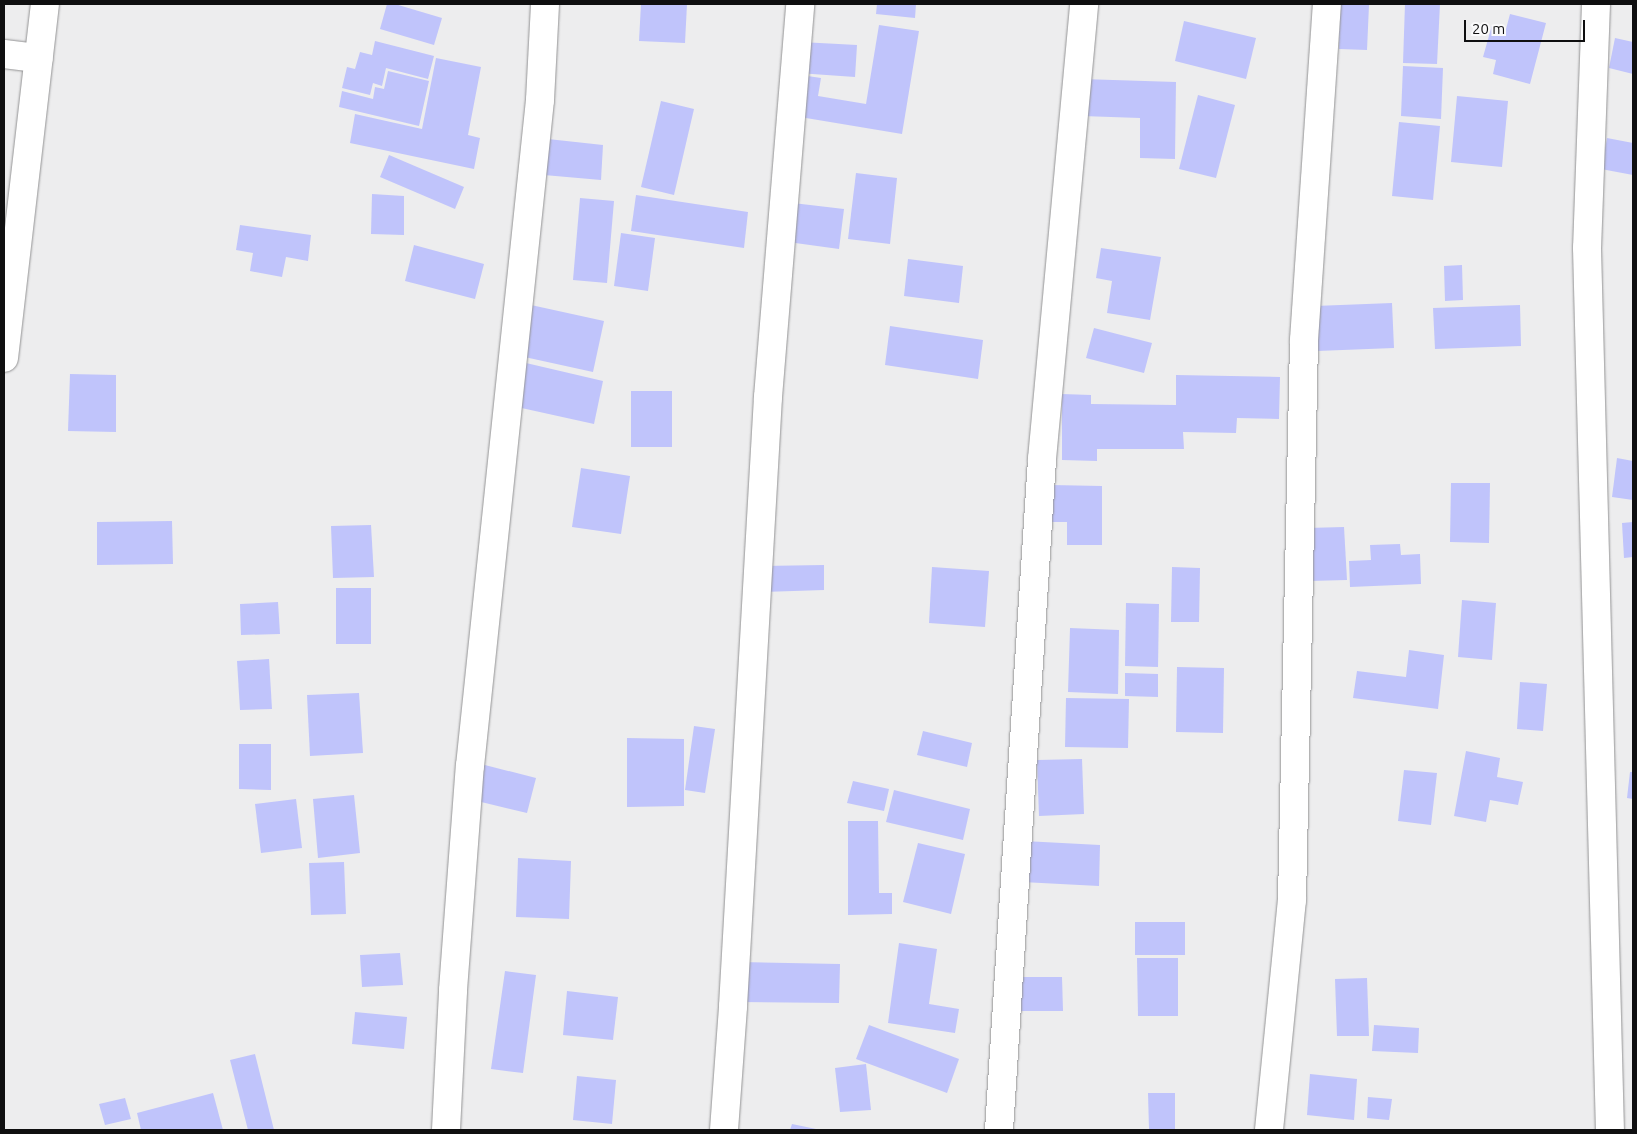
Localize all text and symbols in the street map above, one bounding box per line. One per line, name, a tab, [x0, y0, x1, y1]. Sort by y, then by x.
scale bar	[1467, 10, 1588, 42]
text: 20 m	[1472, 20, 1505, 37]

